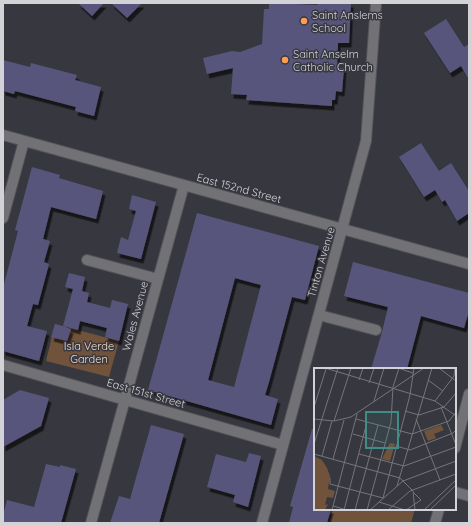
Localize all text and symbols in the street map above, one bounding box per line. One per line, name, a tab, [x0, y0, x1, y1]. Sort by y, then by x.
place label: Saint Anslems School	[312, 8, 383, 35]
marker: Saint Anslems School	[299, 16, 309, 26]
place label: Saint Anselm Catholic Church	[293, 47, 373, 74]
marker: Saint Anselm Catholic Church	[280, 55, 290, 65]
street label: East 152nd Street	[195, 170, 283, 206]
street label: Tinton Avenue	[304, 225, 338, 299]
street label: Wales Avenue	[119, 280, 151, 352]
park label: Isla Verde Garden	[64, 339, 114, 366]
inset map	[314, 368, 456, 510]
street label: East 151st Street	[105, 375, 187, 411]

